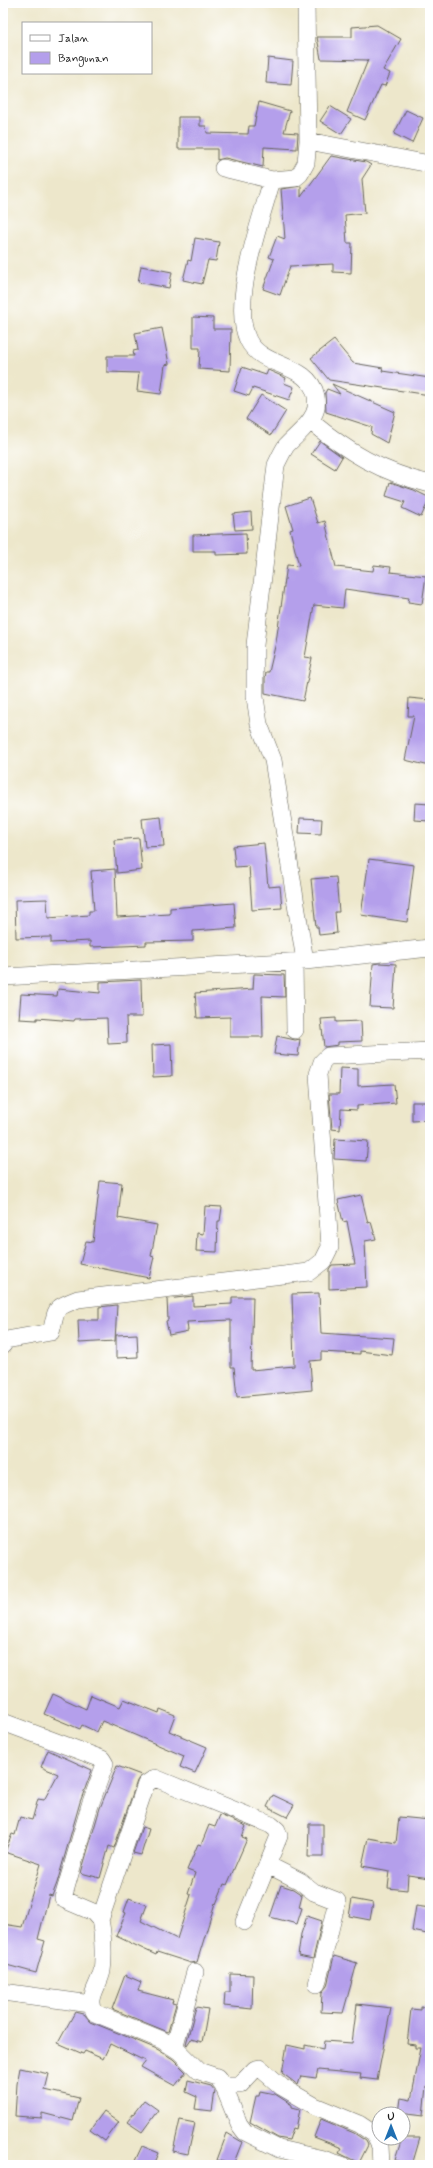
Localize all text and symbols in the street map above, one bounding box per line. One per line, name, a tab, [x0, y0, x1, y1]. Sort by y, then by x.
legend	[22, 22, 152, 74]
text: Jalan	[58, 31, 90, 47]
text: Bangunan	[58, 51, 109, 67]
north arrow	[371, 2106, 411, 2146]
text: U	[387, 2110, 395, 2124]

